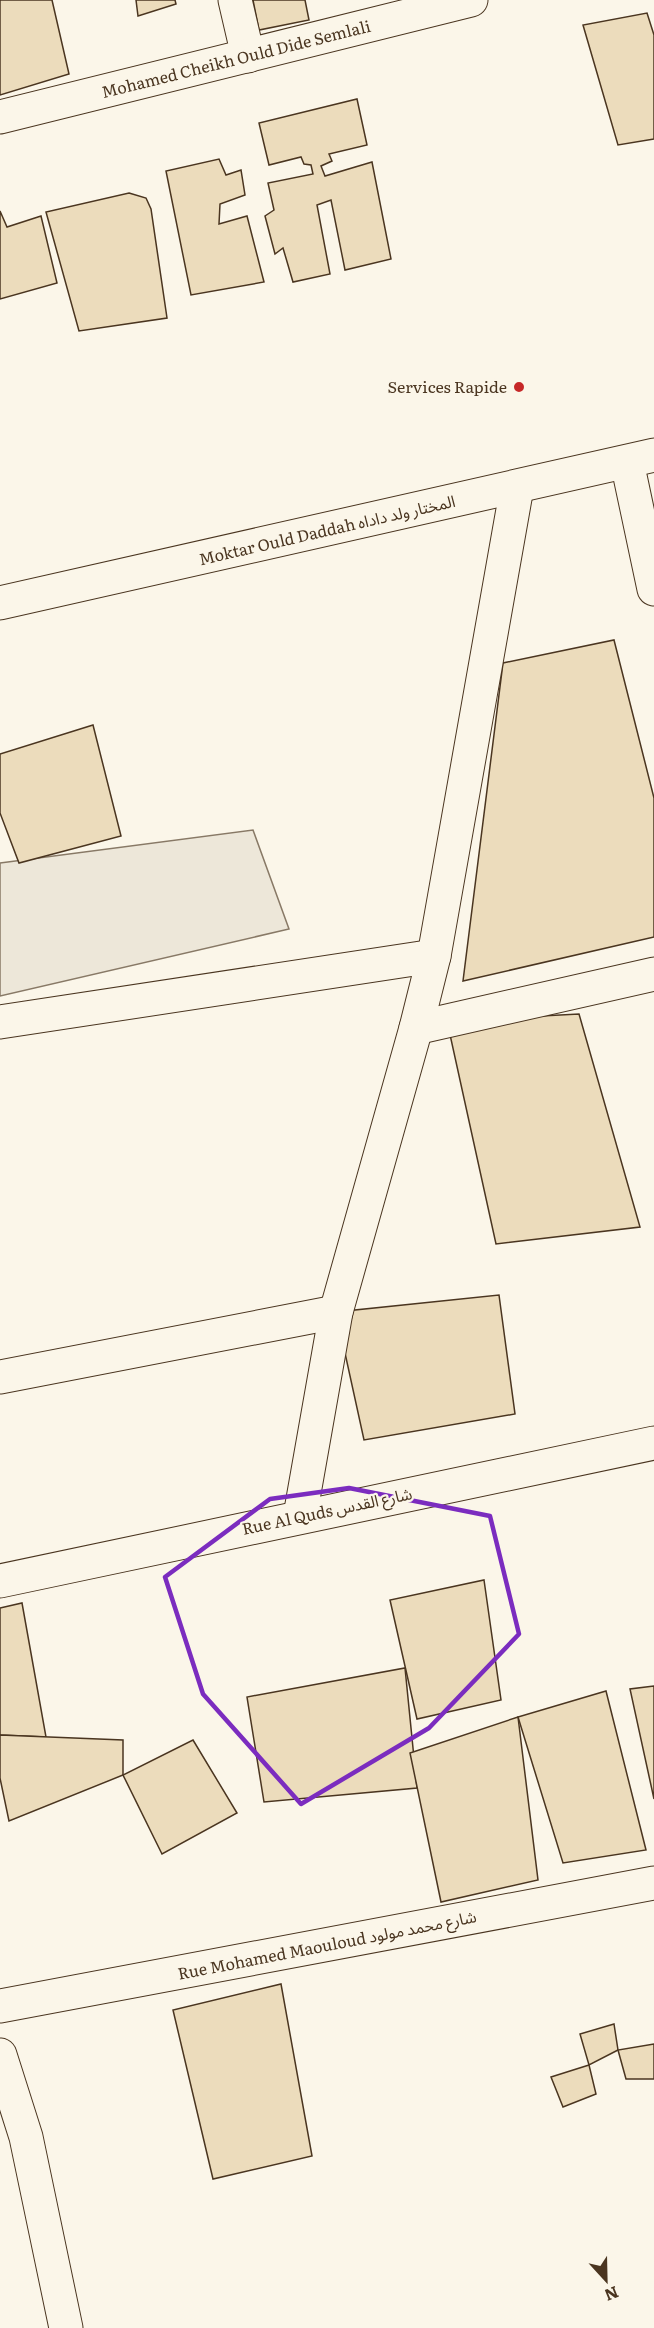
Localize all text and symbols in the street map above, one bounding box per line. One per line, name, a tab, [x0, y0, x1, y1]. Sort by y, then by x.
street label: Mohamed Cheikh Ould Dide Semlali	[99, 13, 373, 103]
place label: Services Rapide	[388, 374, 507, 398]
marker: Services Rapide	[512, 380, 526, 394]
street label: Moktar Ould Daddah المختار ولد داداه	[196, 488, 457, 570]
street label: Rue Al Quds شارع القدس	[239, 1480, 415, 1542]
street label: Rue Mohamed Maouloud شارع محمد مولود	[175, 1903, 479, 1987]
north arrow	[576, 2250, 636, 2310]
text: N	[601, 2281, 623, 2308]

